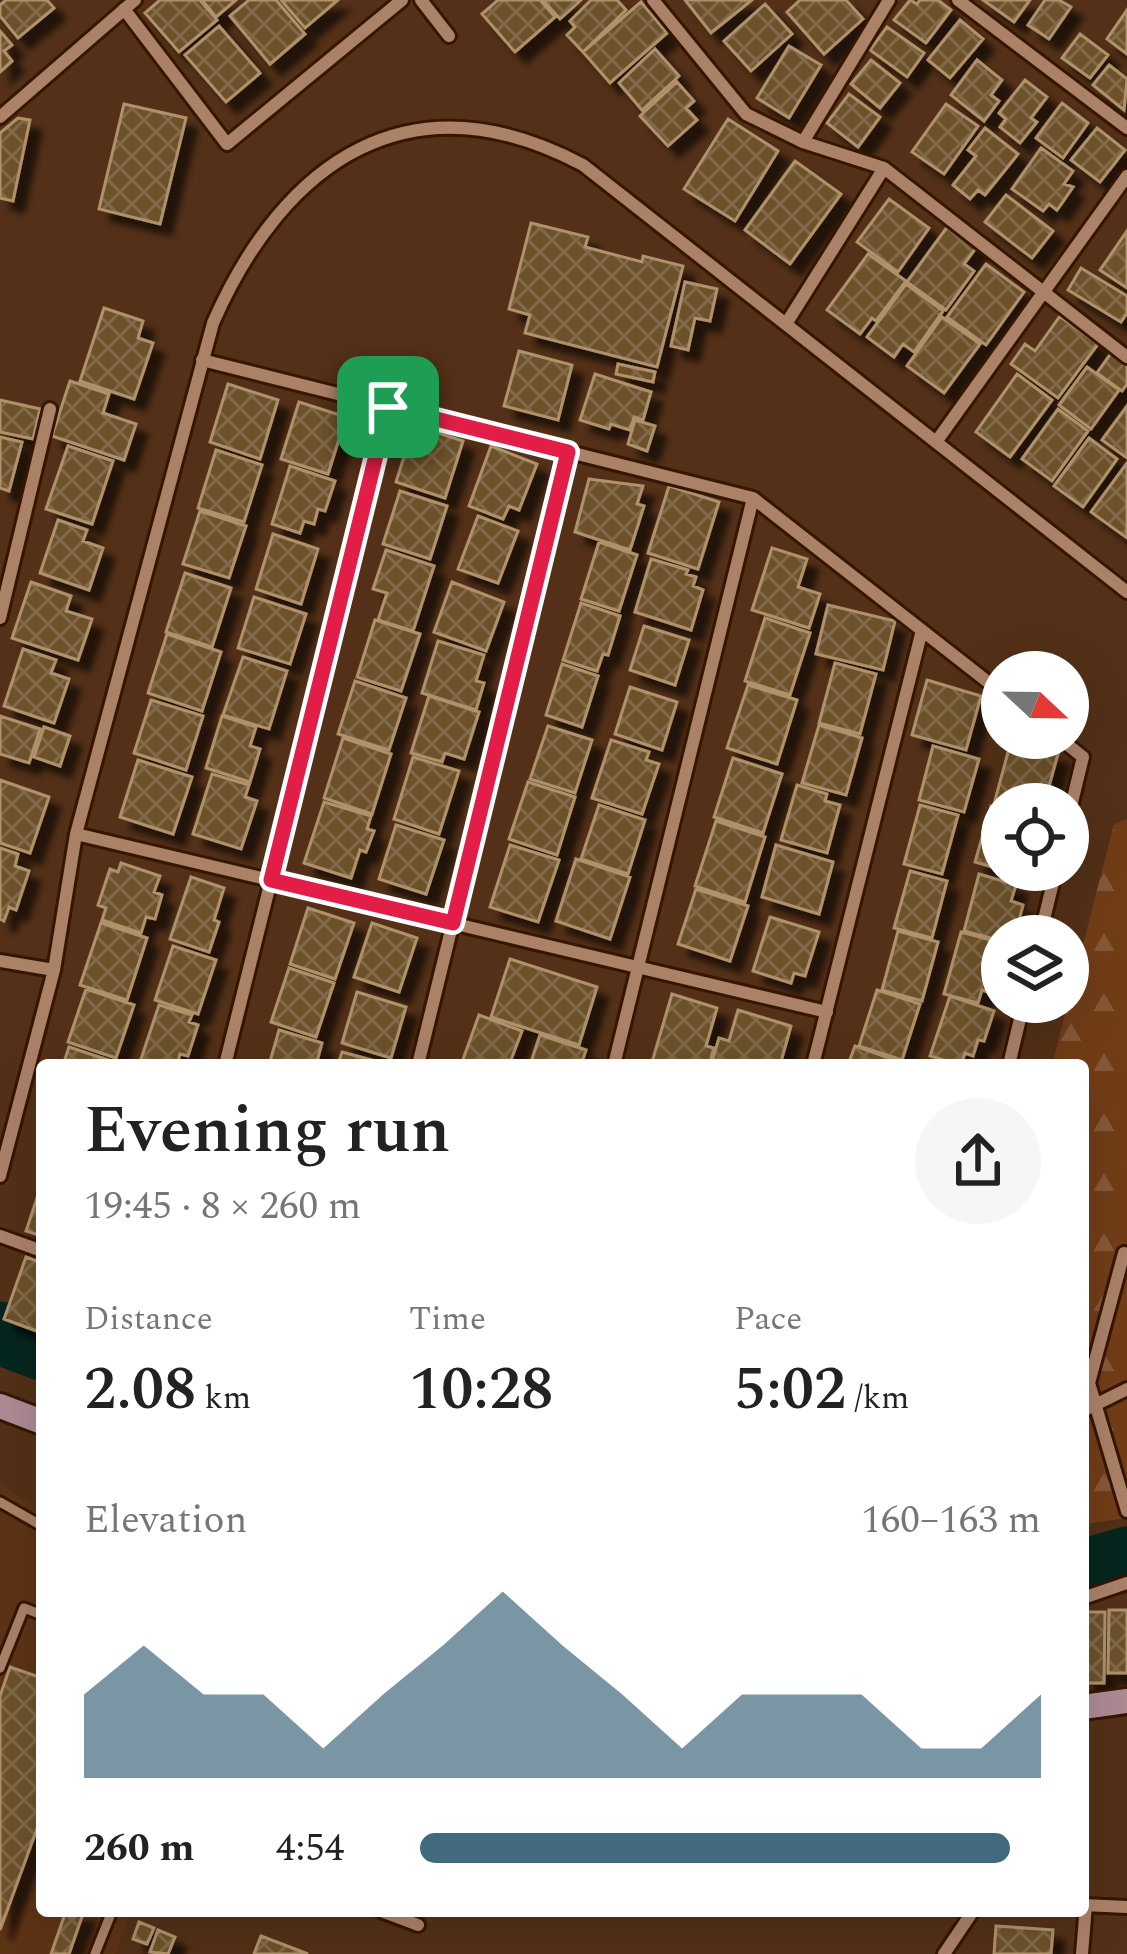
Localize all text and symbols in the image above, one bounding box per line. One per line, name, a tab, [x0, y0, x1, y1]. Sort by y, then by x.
pin	[337, 356, 439, 458]
icon: arrive	[355, 374, 421, 440]
north arrow	[981, 651, 1089, 759]
map controls	[981, 651, 1089, 1023]
button: locate	[981, 783, 1089, 891]
button: layers	[981, 915, 1089, 1023]
text: Evening run	[84, 1081, 450, 1182]
button: share	[915, 1098, 1041, 1224]
text: 19:45 · 8 × 260 m	[84, 1177, 361, 1236]
text: Distance	[84, 1294, 213, 1344]
text: Time	[409, 1294, 486, 1344]
text: Pace	[734, 1294, 802, 1344]
text: 2.08	[84, 1344, 196, 1436]
text: 10:28	[409, 1344, 553, 1436]
text: 5:02	[734, 1344, 846, 1436]
text: km	[196, 1373, 251, 1423]
text: /km	[846, 1373, 909, 1423]
text: Elevation	[84, 1491, 247, 1550]
text: 160–163 m	[861, 1491, 1041, 1550]
text: 260 m	[84, 1819, 195, 1878]
text: 4:54	[276, 1819, 344, 1878]

